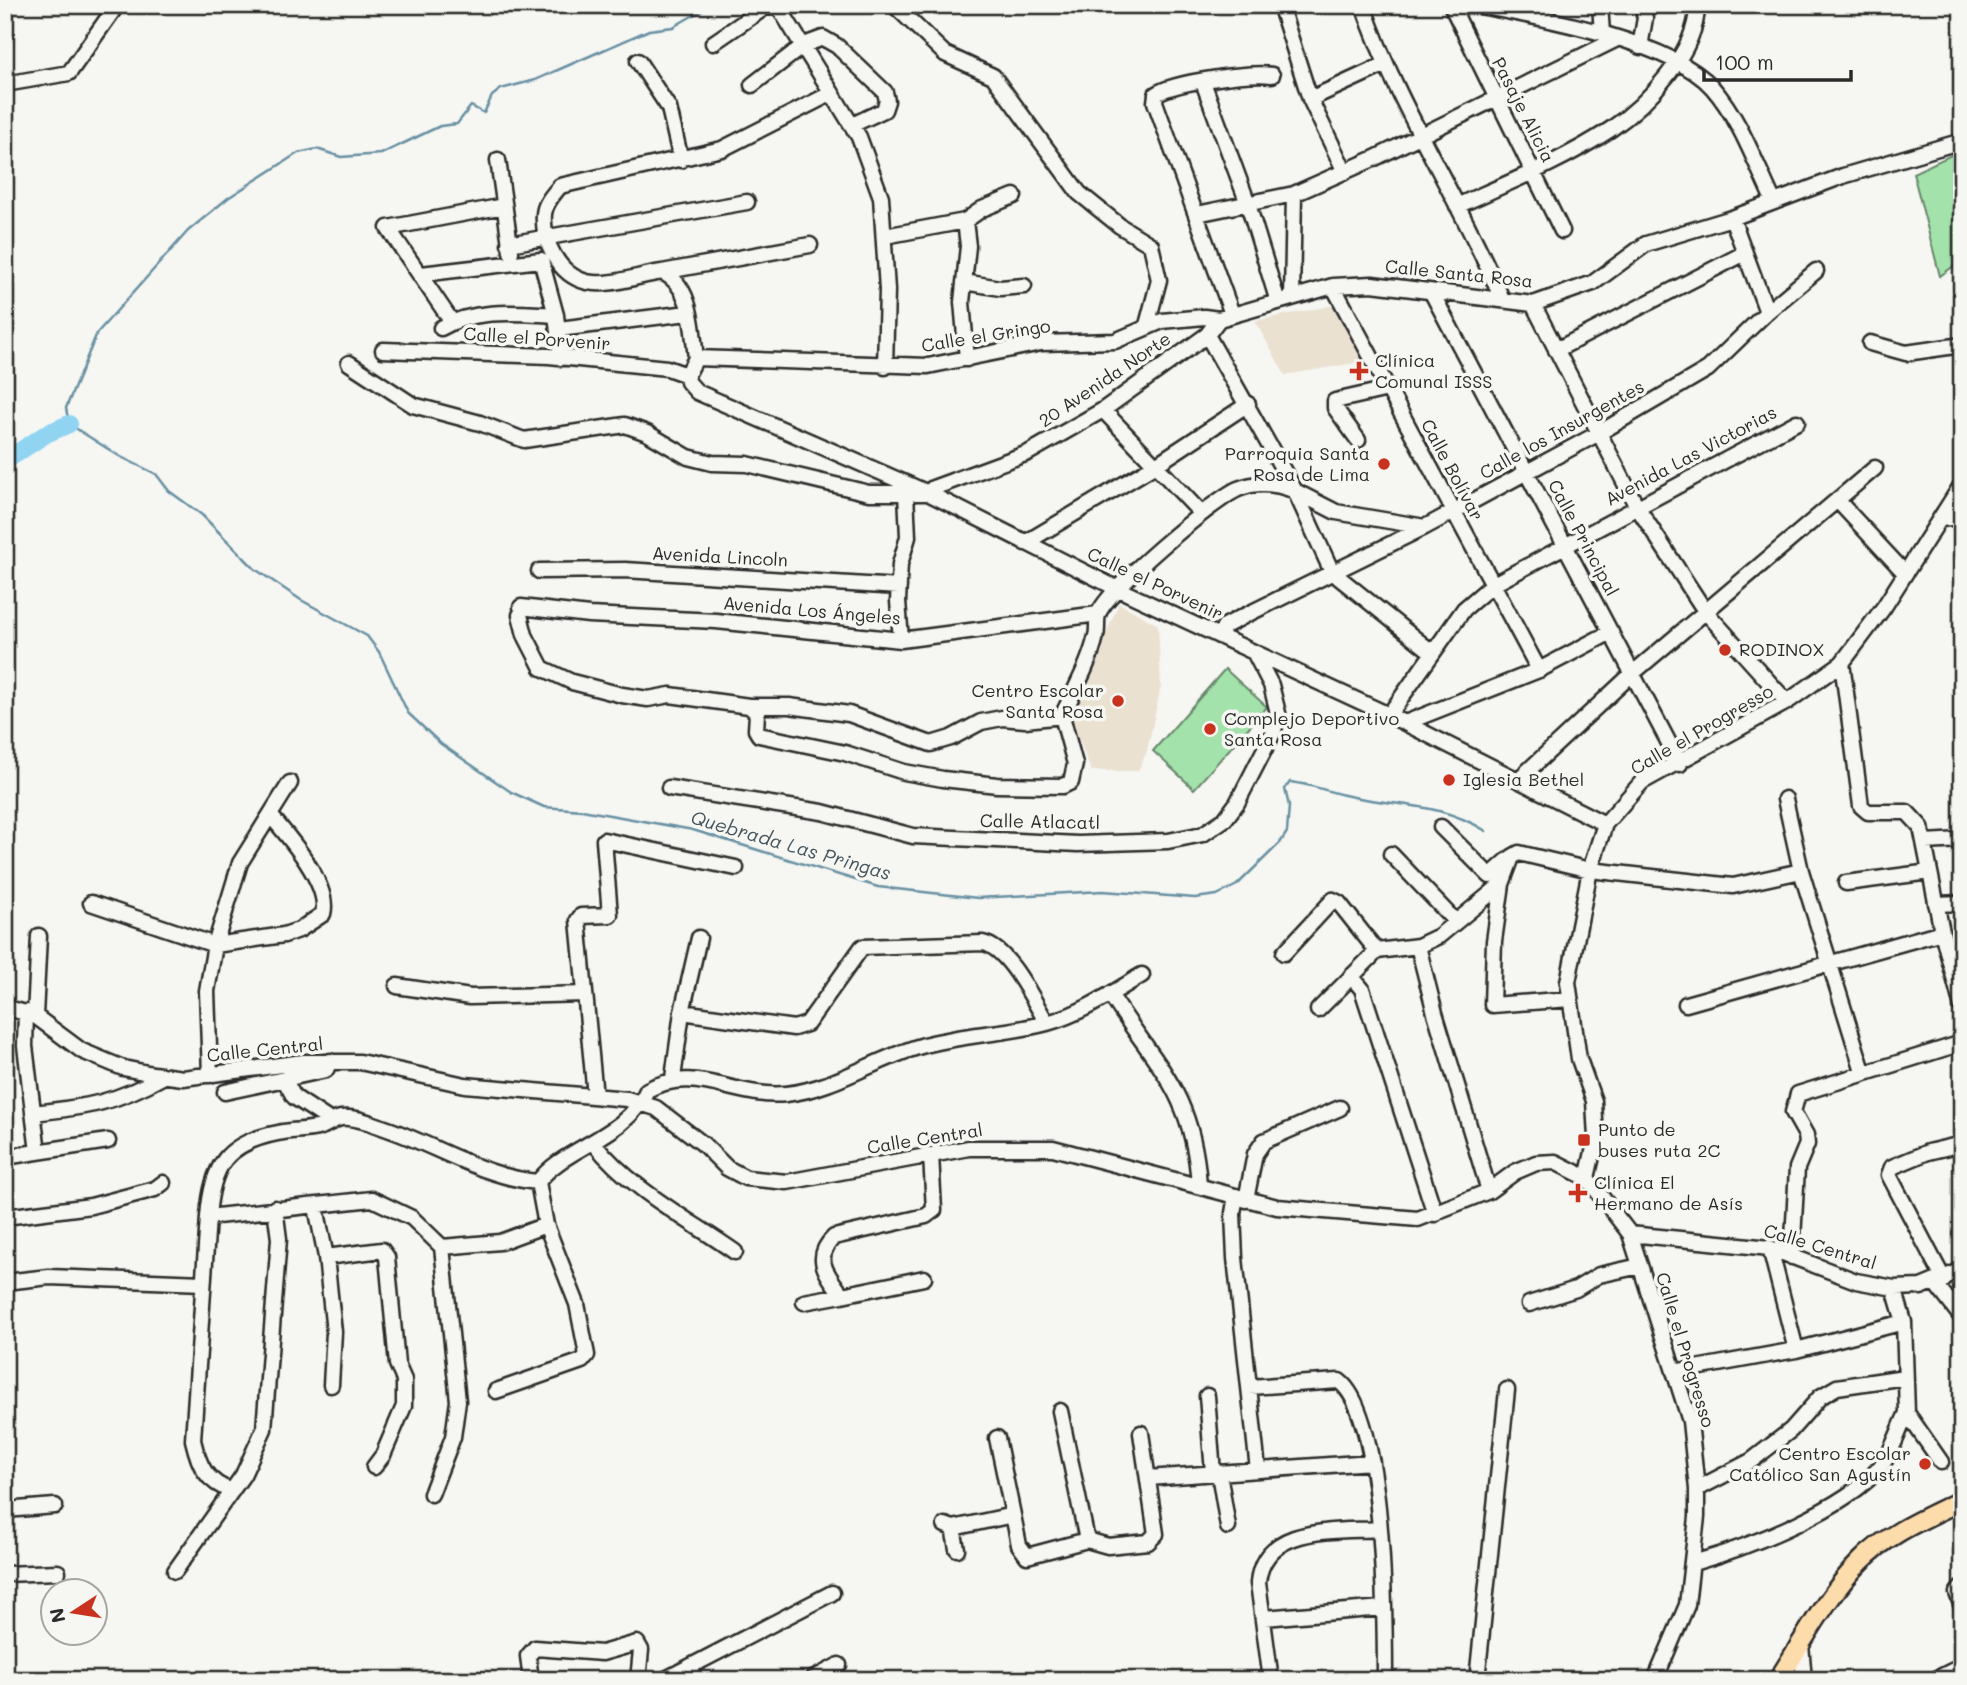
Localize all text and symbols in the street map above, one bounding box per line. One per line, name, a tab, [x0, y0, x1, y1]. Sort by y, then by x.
scale bar	[1704, 38, 1852, 82]
text: 100 m	[1715, 48, 1774, 75]
street label: Pasaje Alicia	[1487, 53, 1561, 166]
street label: Calle Santa Rosa	[1384, 253, 1534, 293]
street label: Calle el Gringo	[920, 313, 1052, 357]
street label: Calle el Porvenir	[463, 321, 611, 355]
street label: 20 Avenida Norte	[1034, 326, 1175, 432]
place label: Clínica Comunal ISSS	[1375, 348, 1492, 393]
marker: Clínica Comunal ISSS	[1349, 361, 1369, 381]
street label: Calle los Insurgentes	[1475, 374, 1648, 484]
street label: Avenida Las Victorias	[1601, 400, 1781, 511]
street label: Calle Bolívar	[1416, 415, 1490, 525]
place label: Parroquia Santa Rosa de Lima	[1225, 441, 1370, 486]
marker: Parroquia Santa Rosa de Lima	[1376, 456, 1392, 472]
street label: Calle Principal	[1543, 475, 1625, 600]
street label: Avenida Lincoln	[652, 540, 789, 572]
street label: Calle el Porvenir	[1084, 541, 1227, 625]
street label: Avenida Los Ángeles	[722, 590, 902, 630]
place label: RODINOX	[1739, 637, 1825, 661]
marker: RODINOX	[1717, 642, 1733, 658]
place label: Centro Escolar Santa Rosa	[972, 678, 1104, 723]
street label: Calle el Progresso	[1626, 678, 1777, 780]
marker: Centro Escolar Santa Rosa	[1110, 693, 1126, 709]
place label: Complejo Deportivo Santa Rosa	[1224, 706, 1399, 751]
marker: Complejo Deportivo Santa Rosa	[1202, 721, 1218, 737]
place label: Iglesia Bethel	[1463, 767, 1584, 791]
marker: Iglesia Bethel	[1441, 772, 1457, 788]
water label: Quebrada Las Pringas	[688, 804, 894, 885]
street label: Calle Atlacatl	[980, 808, 1100, 834]
street label: Calle Central	[206, 1031, 324, 1067]
street label: Calle Central	[865, 1117, 984, 1159]
place label: Punto de buses ruta 2C	[1598, 1117, 1721, 1162]
marker: Punto de buses ruta 2C	[1576, 1132, 1592, 1148]
place label: Clínica El Hermano de Asís	[1594, 1170, 1743, 1215]
marker: Clínica El Hermano de Asís	[1568, 1183, 1588, 1203]
street label: Calle Central	[1761, 1218, 1880, 1275]
street label: Calle el Progresso	[1651, 1269, 1721, 1430]
place label: Centro Escolar Católico San Agustín	[1729, 1441, 1911, 1486]
marker: Centro Escolar Católico San Agustín	[1917, 1456, 1933, 1472]
north arrow	[38, 1576, 108, 1646]
text: N	[43, 1606, 71, 1625]

